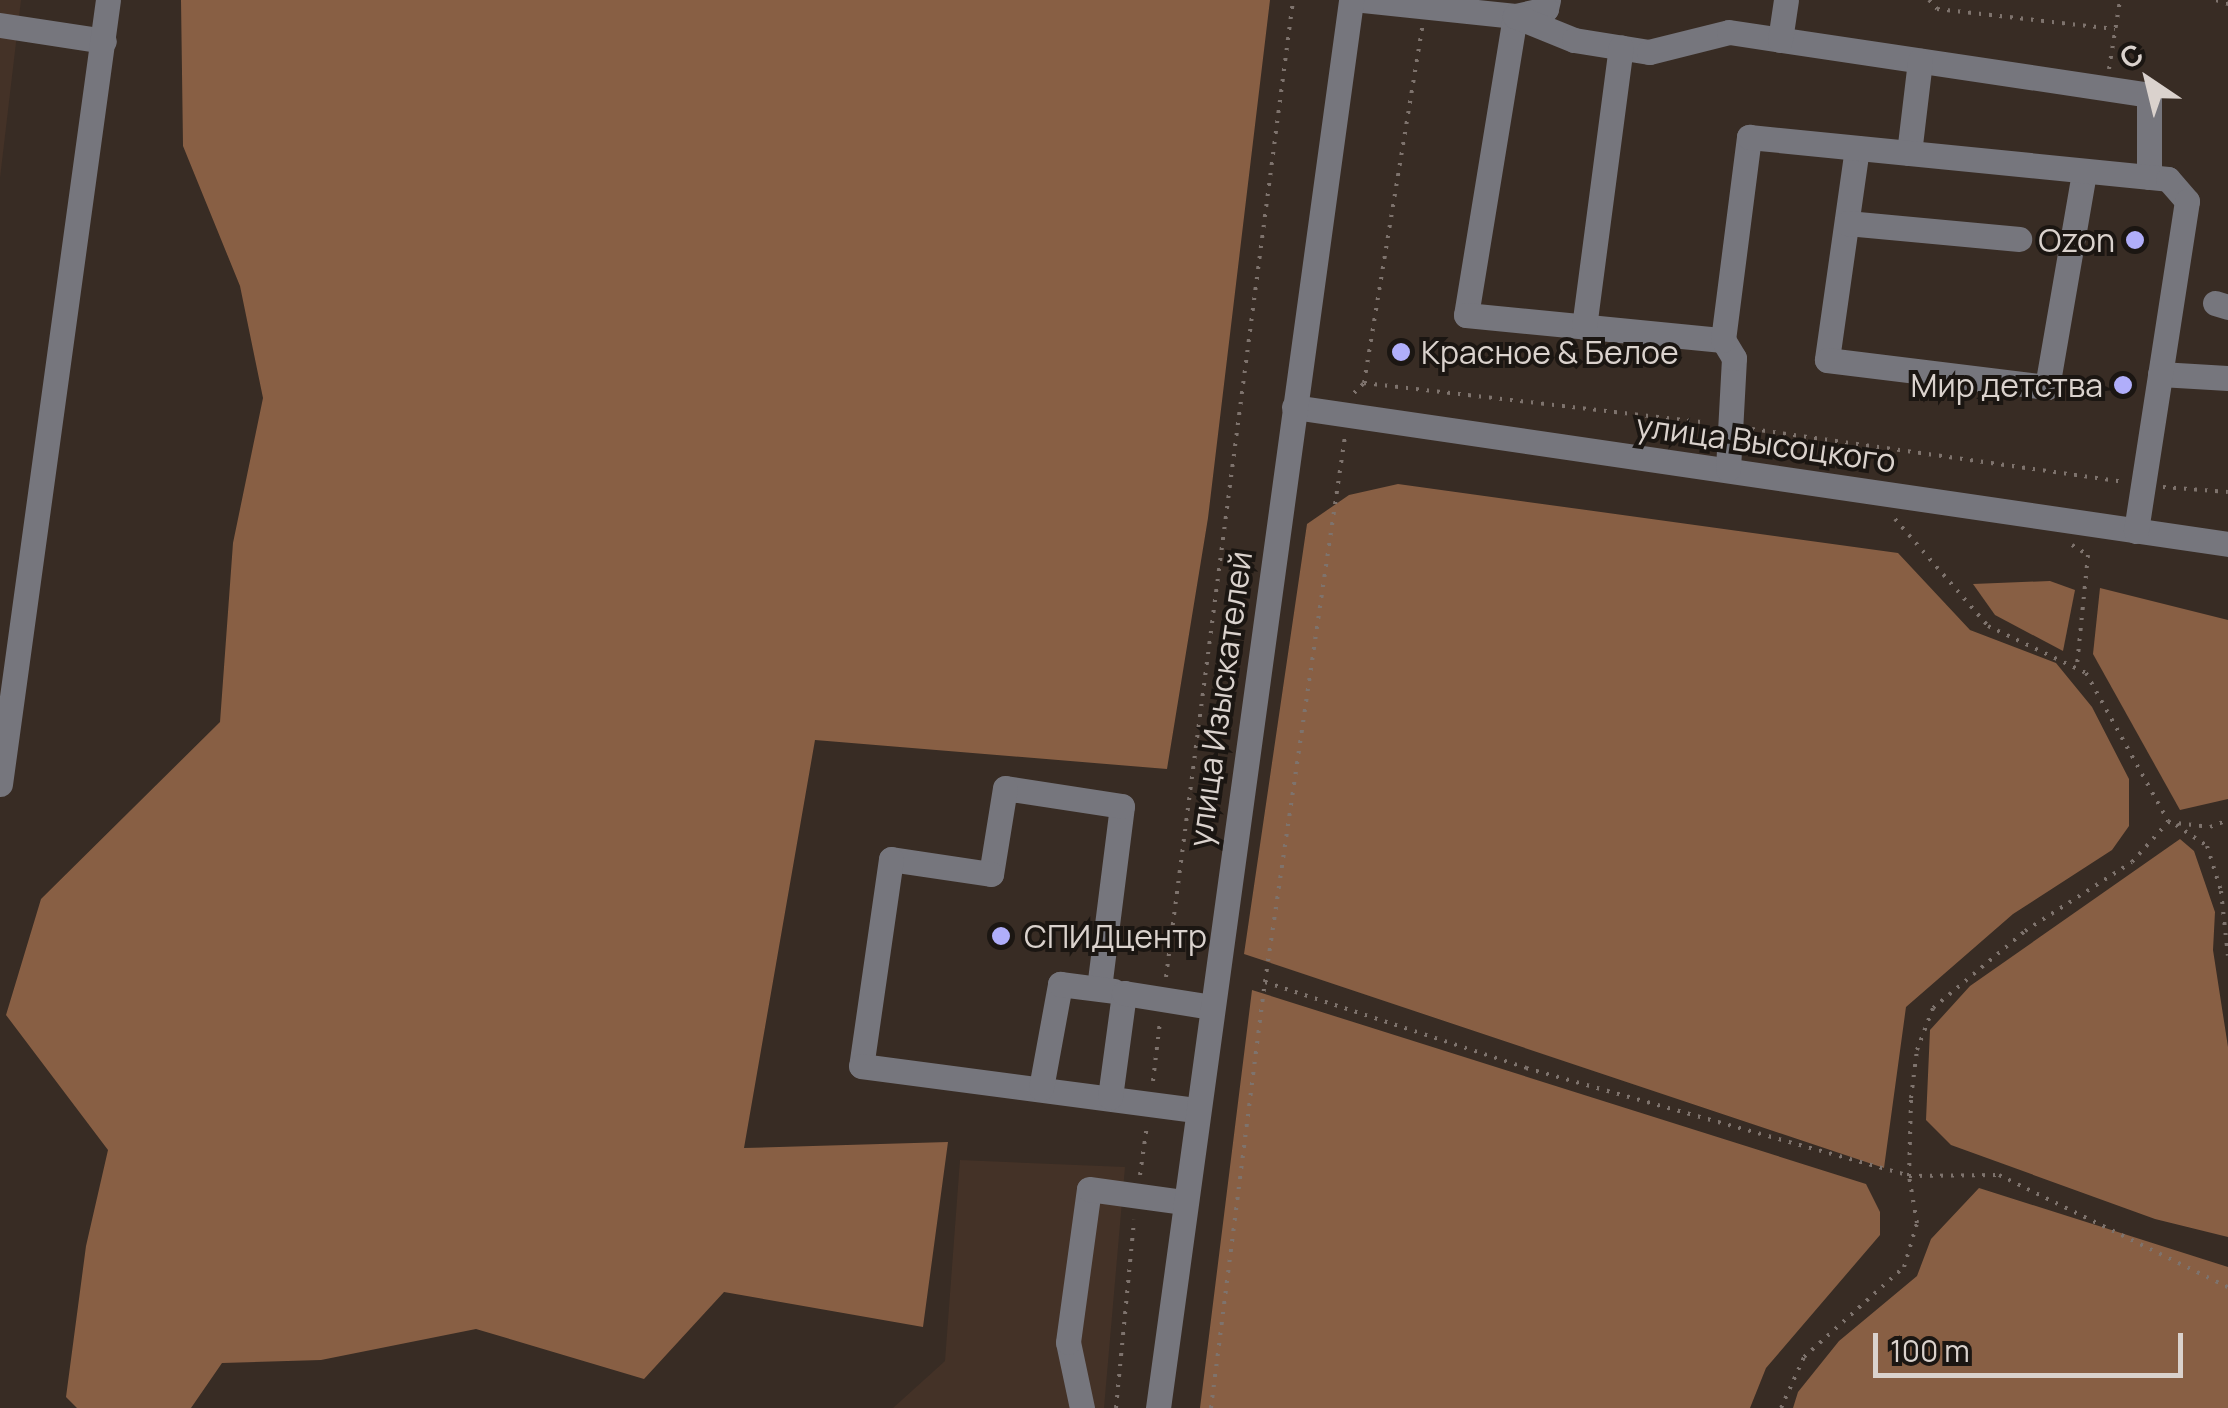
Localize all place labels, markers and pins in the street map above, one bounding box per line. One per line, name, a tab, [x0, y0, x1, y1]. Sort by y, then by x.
place label: Ozon	[2038, 221, 2115, 259]
marker: Ozon	[2124, 229, 2146, 251]
place label: Красное & Белое	[1421, 333, 1679, 371]
marker: Красное & Белое	[1390, 341, 1412, 363]
place label: Мир детства	[1911, 366, 2103, 404]
marker: Мир детства	[2112, 374, 2134, 396]
place label: СПИДцентр	[1024, 917, 1207, 955]
marker: СПИДцентр	[988, 923, 1014, 949]

